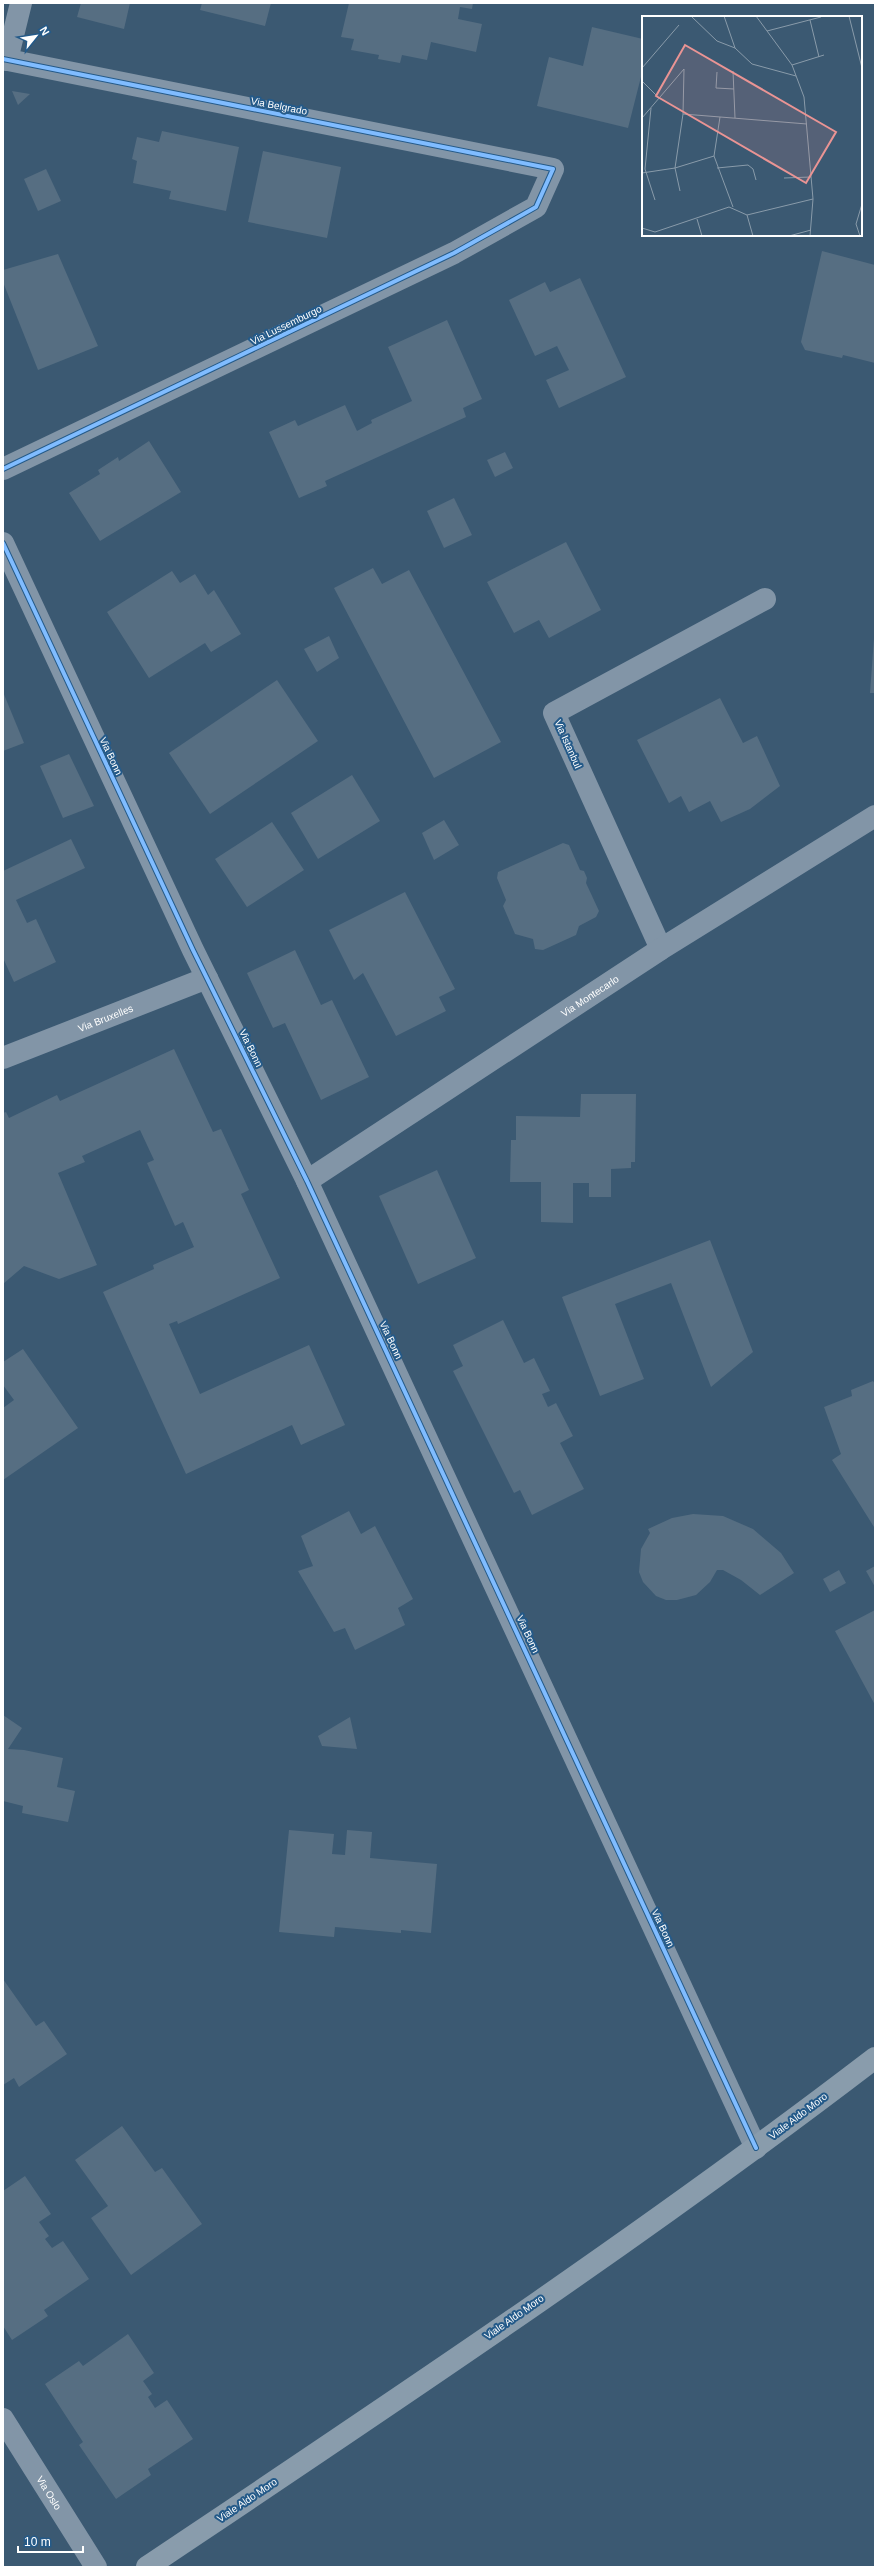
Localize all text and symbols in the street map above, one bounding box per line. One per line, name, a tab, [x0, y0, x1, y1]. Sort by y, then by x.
north arrow	[16, 16, 56, 56]
inset map	[642, 16, 862, 236]
text: N	[37, 25, 52, 37]
street label: Via Belgrado	[250, 95, 308, 117]
street label: Via Lussemburgo	[249, 303, 324, 347]
street label: Via Istanbul	[552, 718, 584, 770]
street label: Via Bonn	[97, 735, 125, 777]
street label: Via Montecarlo	[559, 973, 621, 1019]
street label: Via Bruxelles	[76, 1002, 135, 1034]
street label: Via Bonn	[237, 1027, 265, 1069]
street label: Via Bonn	[377, 1319, 405, 1361]
street label: Via Bonn	[514, 1613, 542, 1655]
street label: Via Bonn	[649, 1907, 677, 1949]
street label: Viale Aldo Moro	[767, 2090, 830, 2141]
street label: Viale Aldo Moro	[482, 2292, 546, 2342]
street label: Via Oslo	[35, 2474, 64, 2512]
street label: Viale Aldo Moro	[215, 2476, 279, 2524]
scale bar	[18, 2528, 83, 2554]
text: 10 m	[24, 2535, 51, 2549]

